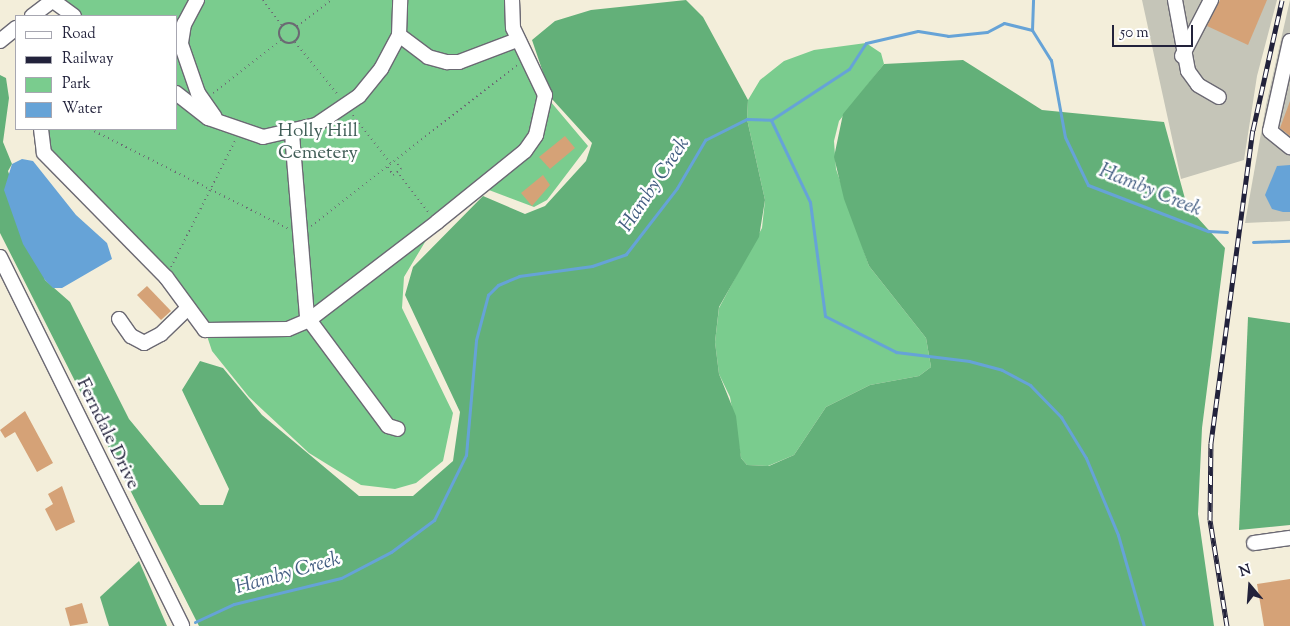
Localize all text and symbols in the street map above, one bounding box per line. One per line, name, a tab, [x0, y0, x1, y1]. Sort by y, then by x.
legend	[15, 15, 178, 130]
scale bar	[1115, 15, 1196, 47]
text: 50 m	[1120, 23, 1149, 44]
text: Road	[62, 24, 96, 45]
text: Railway	[62, 49, 113, 70]
text: Park	[62, 74, 91, 95]
text: Water	[62, 99, 102, 120]
park label: Holly Hill Cemetery	[278, 121, 358, 165]
water label: Hamby Creek	[615, 133, 695, 237]
water label: Hamby Creek	[1095, 160, 1205, 222]
street label: Ferndale Drive	[70, 375, 144, 493]
water label: Hamby Creek	[233, 548, 343, 600]
text: N	[1237, 560, 1254, 583]
north arrow	[1225, 561, 1275, 611]

